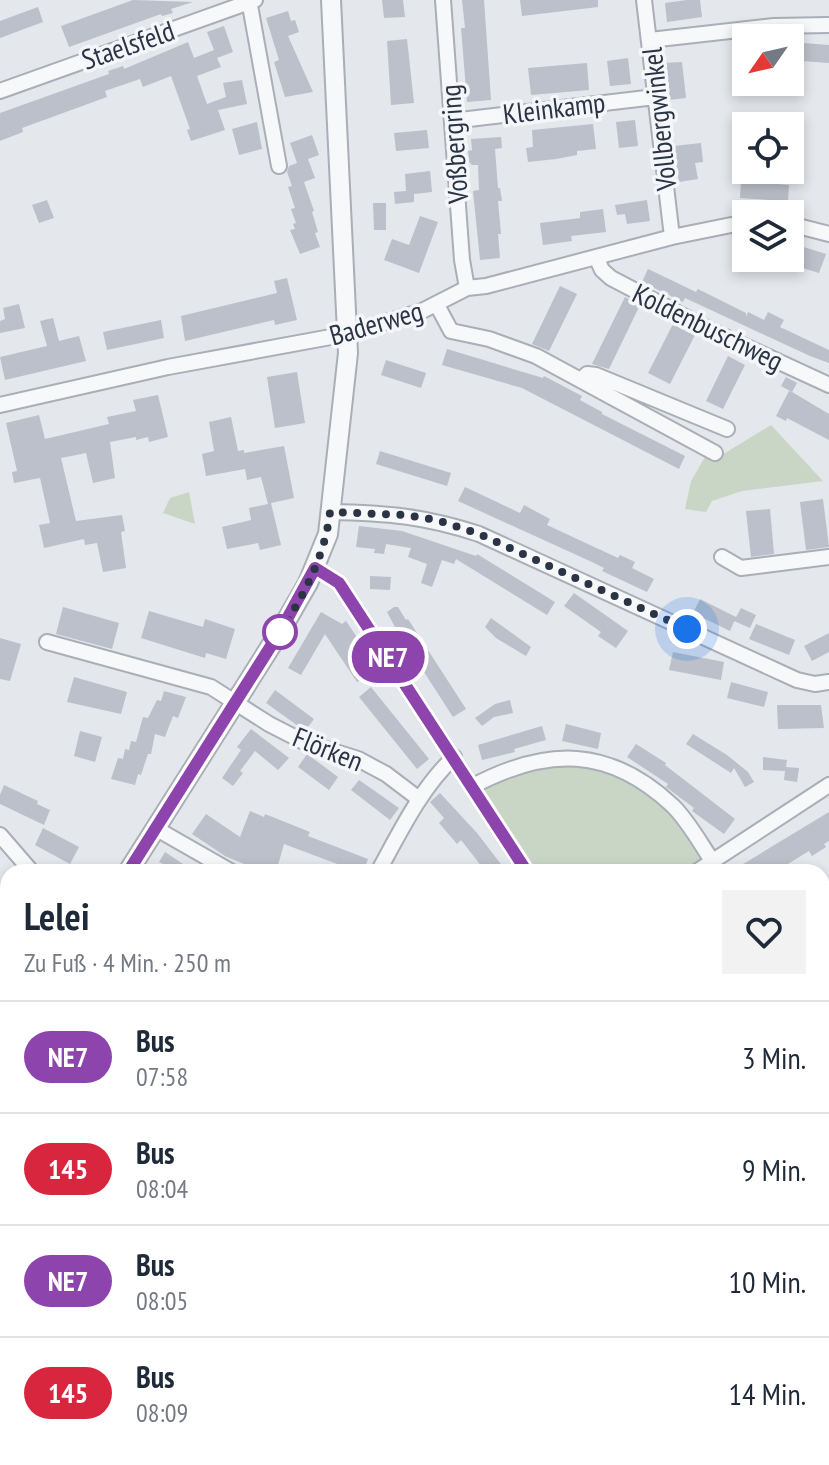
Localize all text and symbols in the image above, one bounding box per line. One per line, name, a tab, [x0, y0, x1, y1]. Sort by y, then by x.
street label: Staelsfeld	[77, 11, 179, 78]
north arrow	[732, 24, 804, 96]
map controls	[732, 24, 804, 272]
street label: Vollbergwinkel	[633, 45, 685, 193]
street label: Voßbergring	[431, 83, 476, 206]
street label: Kleinkamp	[501, 83, 607, 132]
button: locate	[732, 112, 804, 184]
button: layers	[732, 200, 804, 272]
street label: Koldenbuschweg	[627, 274, 790, 379]
street label: Baderweg	[325, 292, 427, 353]
your location	[667, 609, 707, 649]
unlabelled marker	[263, 615, 297, 649]
line badge: NE7	[342, 631, 434, 683]
text: NE7	[368, 638, 408, 675]
street label: Flörken	[288, 718, 369, 779]
button: heart	[722, 890, 806, 974]
text: Lelei	[24, 891, 89, 940]
text: Zu Fuß · 4 Min. · 250 m	[24, 946, 231, 979]
text: Bus	[136, 1021, 175, 1060]
text: NE7	[48, 1038, 88, 1075]
text: 3 Min.	[742, 1038, 806, 1077]
text: 07:58	[136, 1060, 188, 1093]
text: Bus	[136, 1133, 175, 1172]
text: 145	[48, 1150, 88, 1187]
text: 9 Min.	[742, 1150, 806, 1189]
text: 08:04	[136, 1172, 188, 1205]
text: Bus	[136, 1245, 175, 1284]
text: NE7	[48, 1262, 88, 1299]
text: 10 Min.	[729, 1262, 806, 1301]
text: 08:05	[136, 1284, 188, 1317]
text: Bus	[136, 1357, 175, 1396]
text: 145	[48, 1374, 88, 1411]
text: 14 Min.	[729, 1374, 806, 1413]
text: 08:09	[136, 1396, 188, 1429]

